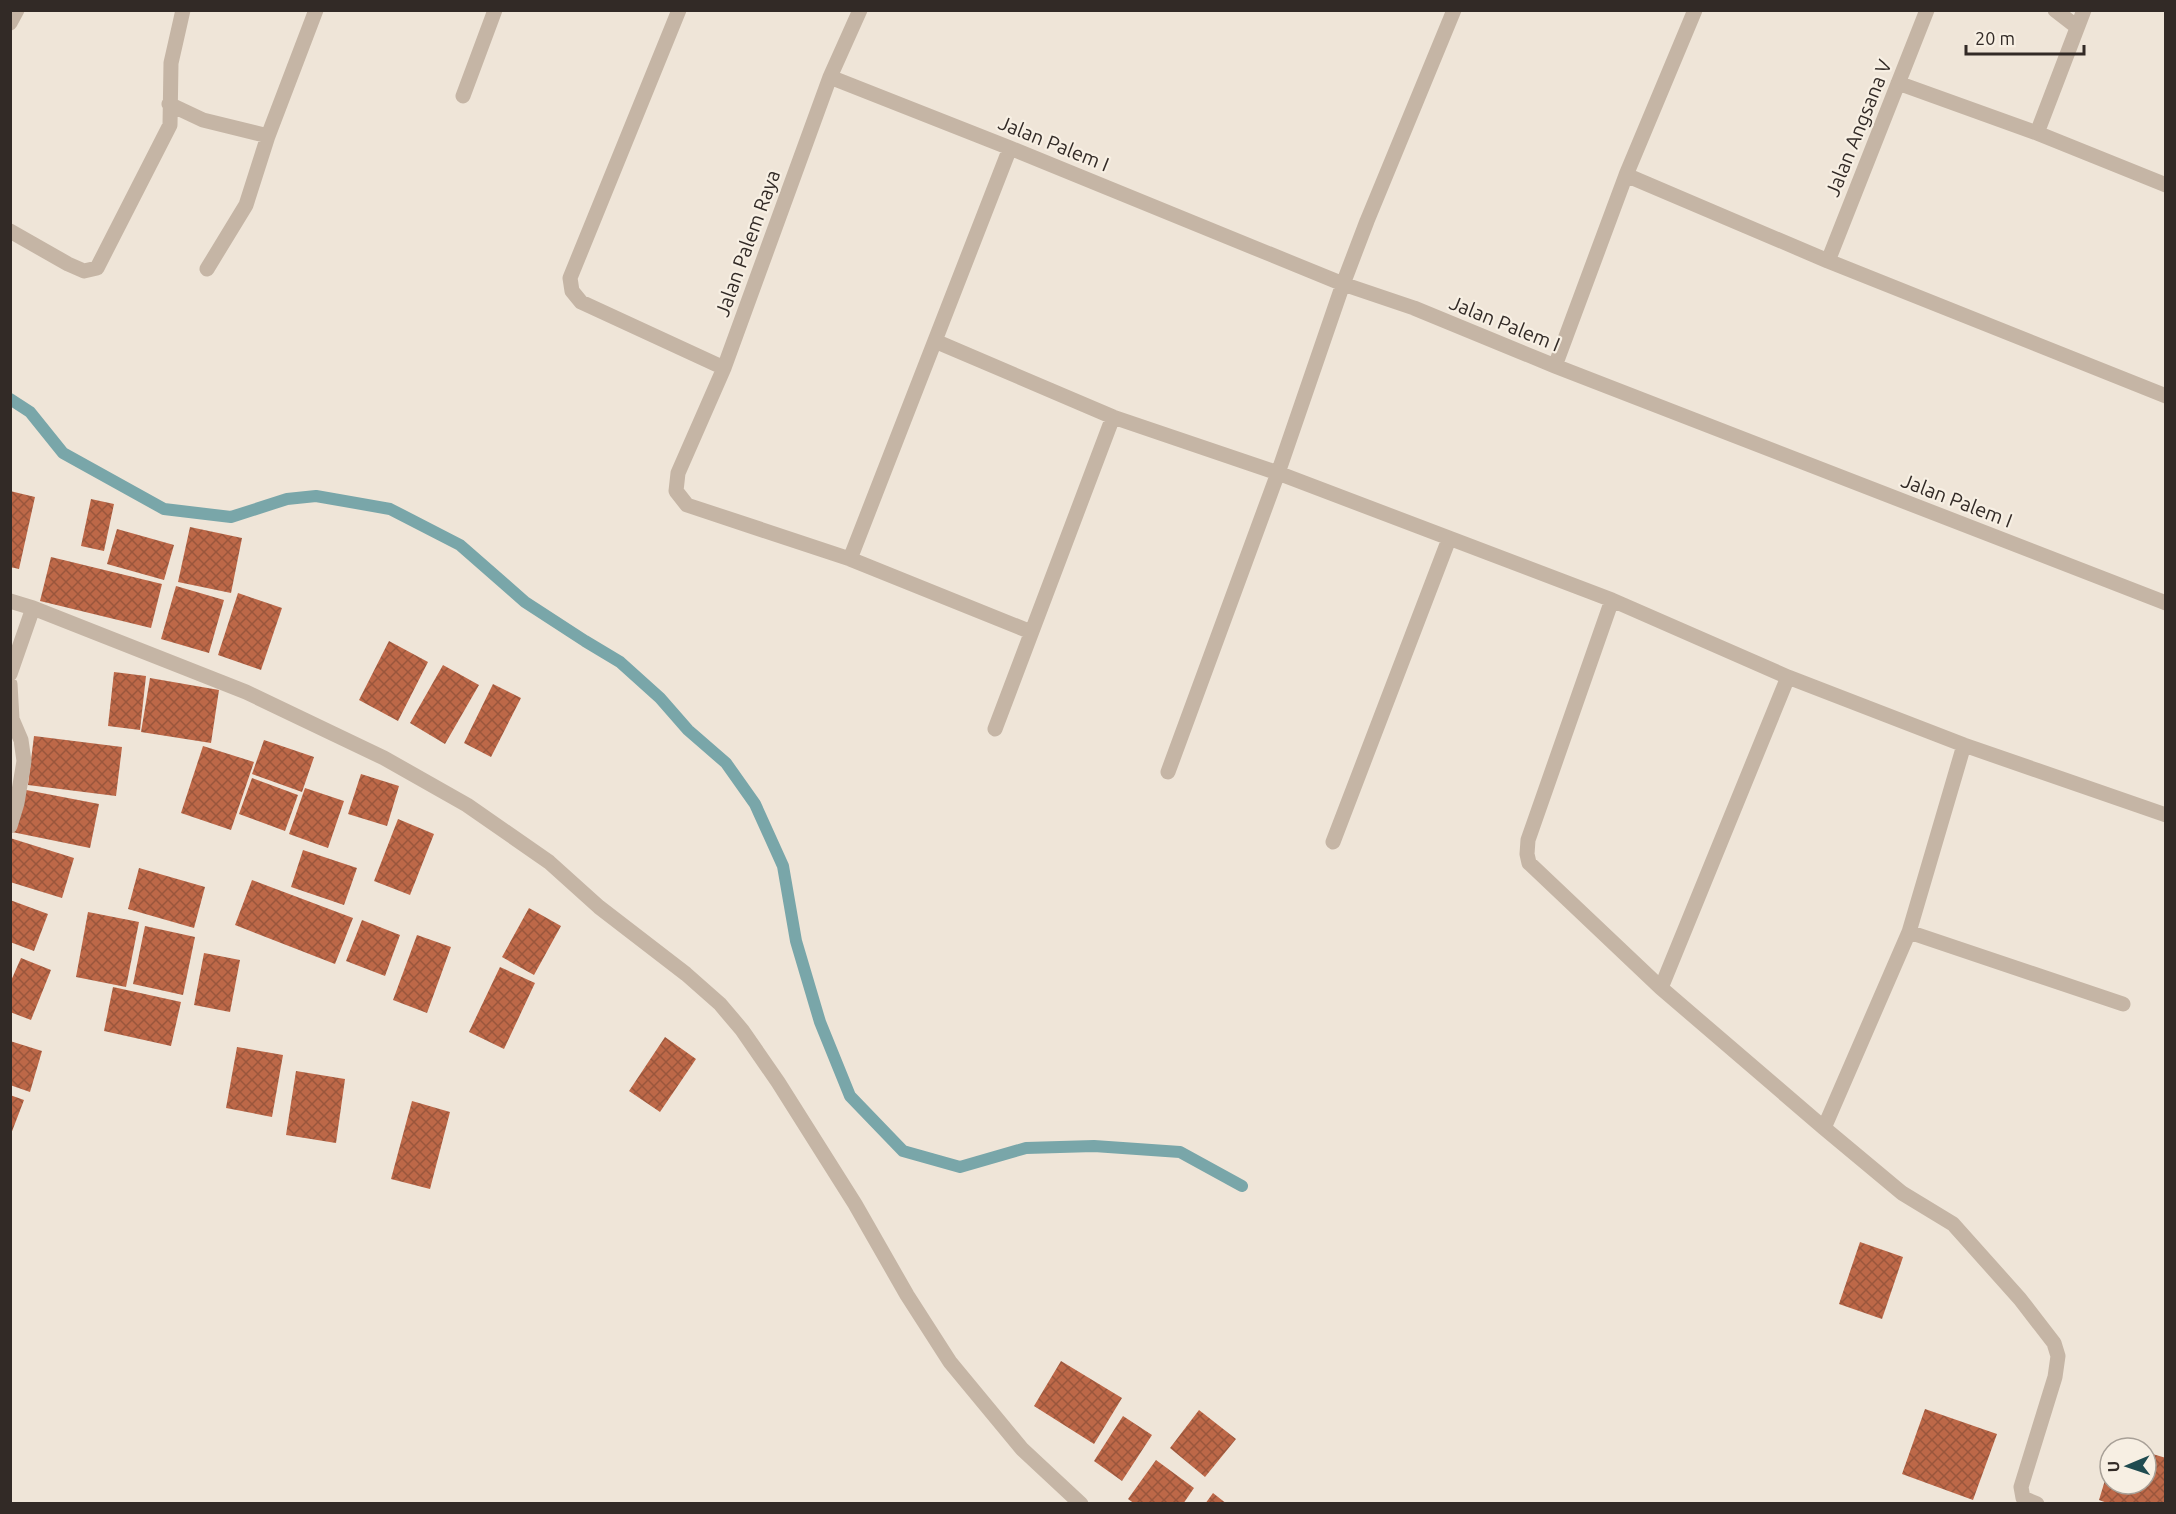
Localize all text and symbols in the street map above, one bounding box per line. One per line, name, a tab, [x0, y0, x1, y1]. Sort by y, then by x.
scale bar	[1966, 18, 2084, 56]
text: 20 m	[1975, 28, 2015, 48]
street label: Jalan Angsana V	[1820, 56, 1896, 200]
street label: Jalan Palem I	[995, 110, 1113, 176]
street label: Jalan Palem Raya	[710, 166, 784, 320]
street label: Jalan Palem I	[1446, 290, 1564, 356]
street label: Jalan Palem I	[1898, 468, 2016, 532]
north arrow	[2098, 1436, 2158, 1496]
text: U	[2104, 1461, 2122, 1472]

